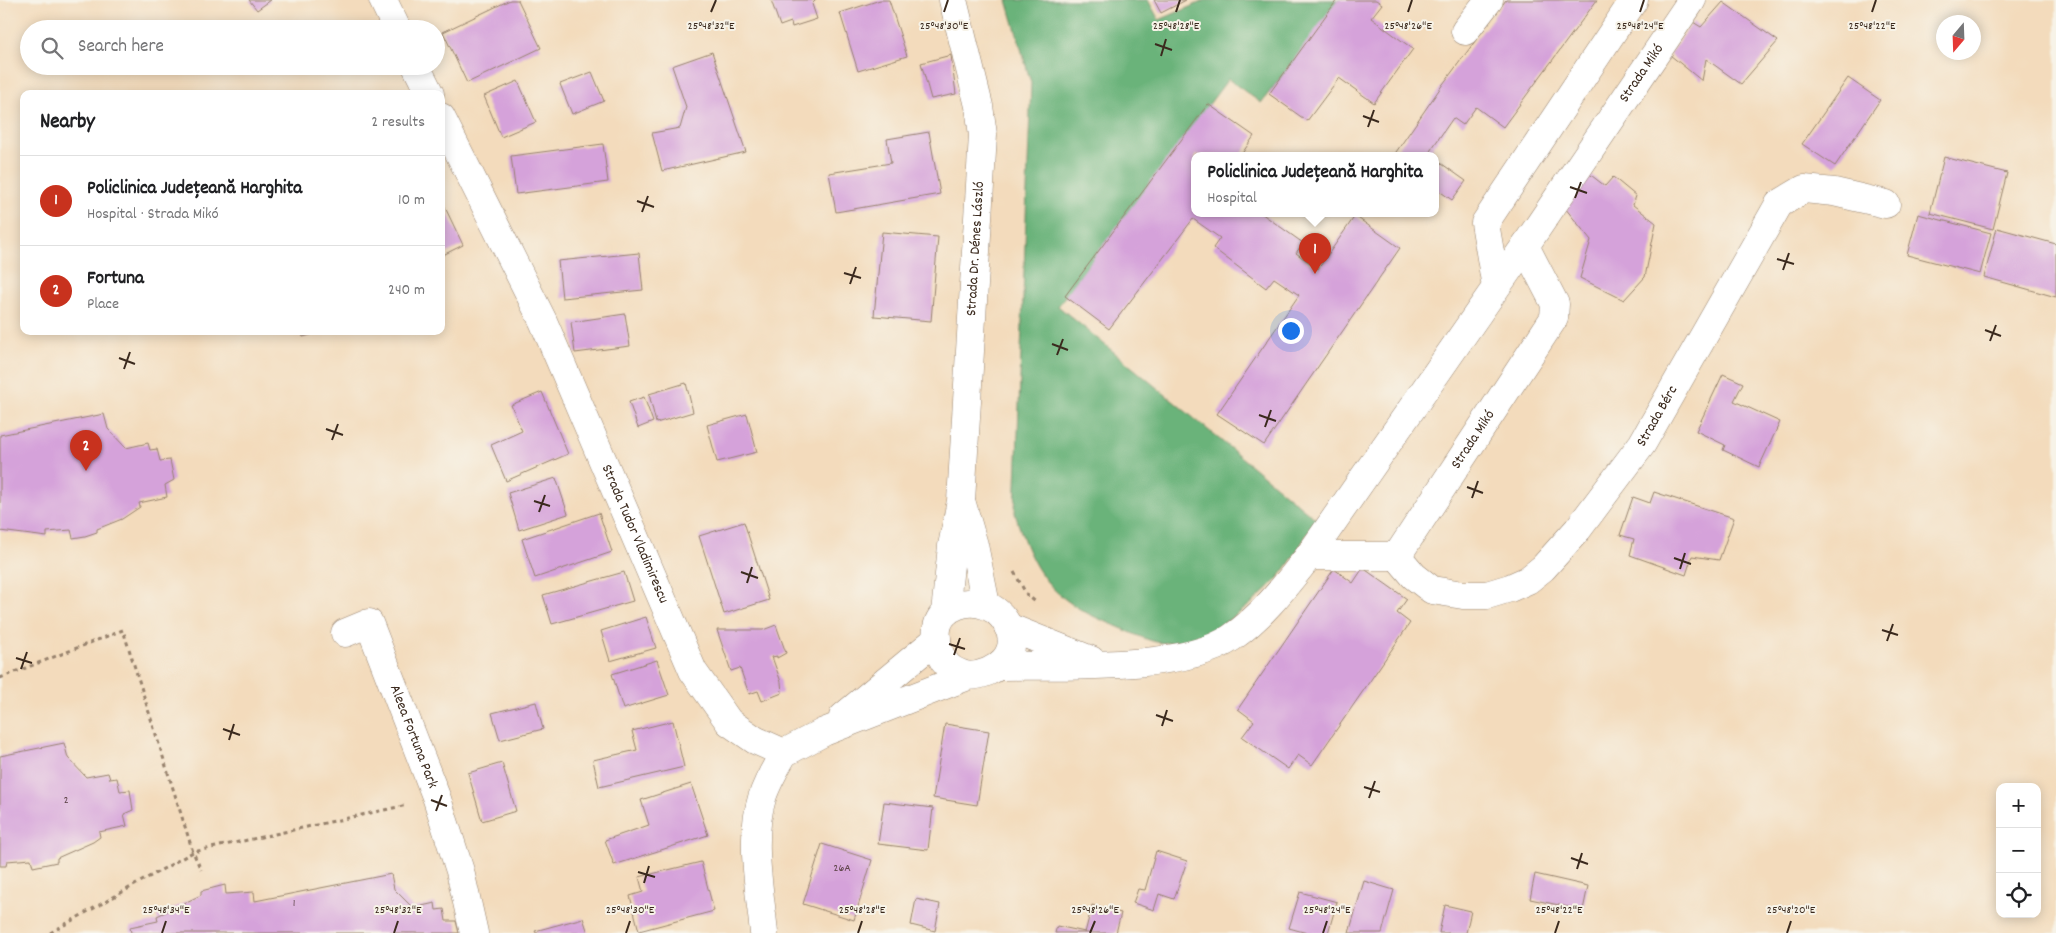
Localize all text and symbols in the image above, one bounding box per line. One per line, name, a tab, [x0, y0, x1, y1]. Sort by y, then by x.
north arrow	[1936, 15, 1981, 60]
text: 25°48'32"E	[687, 18, 735, 35]
text: 25°48'30"E	[920, 18, 969, 35]
text: 25°48'28"E	[1153, 18, 1200, 35]
text: 25°48'26"E	[1384, 18, 1432, 35]
text: 25°48'24"E	[1617, 18, 1664, 35]
text: 25°48'22"E	[1848, 18, 1896, 35]
search box	[20, 20, 445, 75]
icon: search	[38, 34, 66, 62]
text: Search here	[78, 34, 164, 61]
street label: Strada Mikó	[1614, 40, 1670, 107]
text: Nearby	[40, 108, 95, 138]
text: 2 results	[371, 111, 425, 134]
popup	[1191, 152, 1439, 217]
text: Policlinica Județeană Harghita	[1207, 160, 1423, 187]
text: Policlinica Județeană Harghita	[87, 176, 302, 203]
street label: Strada Dr. Dénes László	[961, 180, 991, 317]
text: Hospital	[1207, 187, 1257, 210]
text: 1	[54, 189, 58, 212]
text: 10 m	[398, 189, 425, 212]
text: Hospital · Strada Mikó	[87, 203, 219, 226]
pin: 1	[1299, 233, 1331, 274]
text: Fortuna	[87, 266, 144, 293]
text: 2	[53, 279, 60, 302]
text: 240 m	[388, 279, 425, 302]
text: Place	[87, 293, 119, 316]
your location	[1278, 318, 1304, 344]
street label: Strada Bérc	[1631, 382, 1684, 451]
street label: Strada Mikó	[1446, 406, 1501, 474]
pin: 2	[70, 430, 102, 471]
street label: Strada Tudor Vladimirescu	[595, 461, 674, 607]
street label: Aleea Fortuna Park	[383, 682, 443, 792]
map controls	[1996, 783, 2041, 918]
button: +	[1996, 783, 2041, 828]
house number: 2	[63, 792, 69, 809]
button: −	[1996, 828, 2041, 873]
house number: 26A	[833, 860, 851, 877]
button: locate	[1996, 873, 2041, 918]
house number: 1	[293, 895, 295, 912]
text: 25°48'34"E	[143, 902, 190, 919]
text: 25°48'32"E	[374, 902, 422, 919]
text: 25°48'30"E	[606, 902, 655, 919]
text: 25°48'28"E	[839, 902, 886, 919]
text: 25°48'26"E	[1071, 902, 1119, 919]
text: 25°48'24"E	[1304, 902, 1351, 919]
text: 25°48'22"E	[1535, 902, 1583, 919]
text: 25°48'20"E	[1767, 902, 1816, 919]

